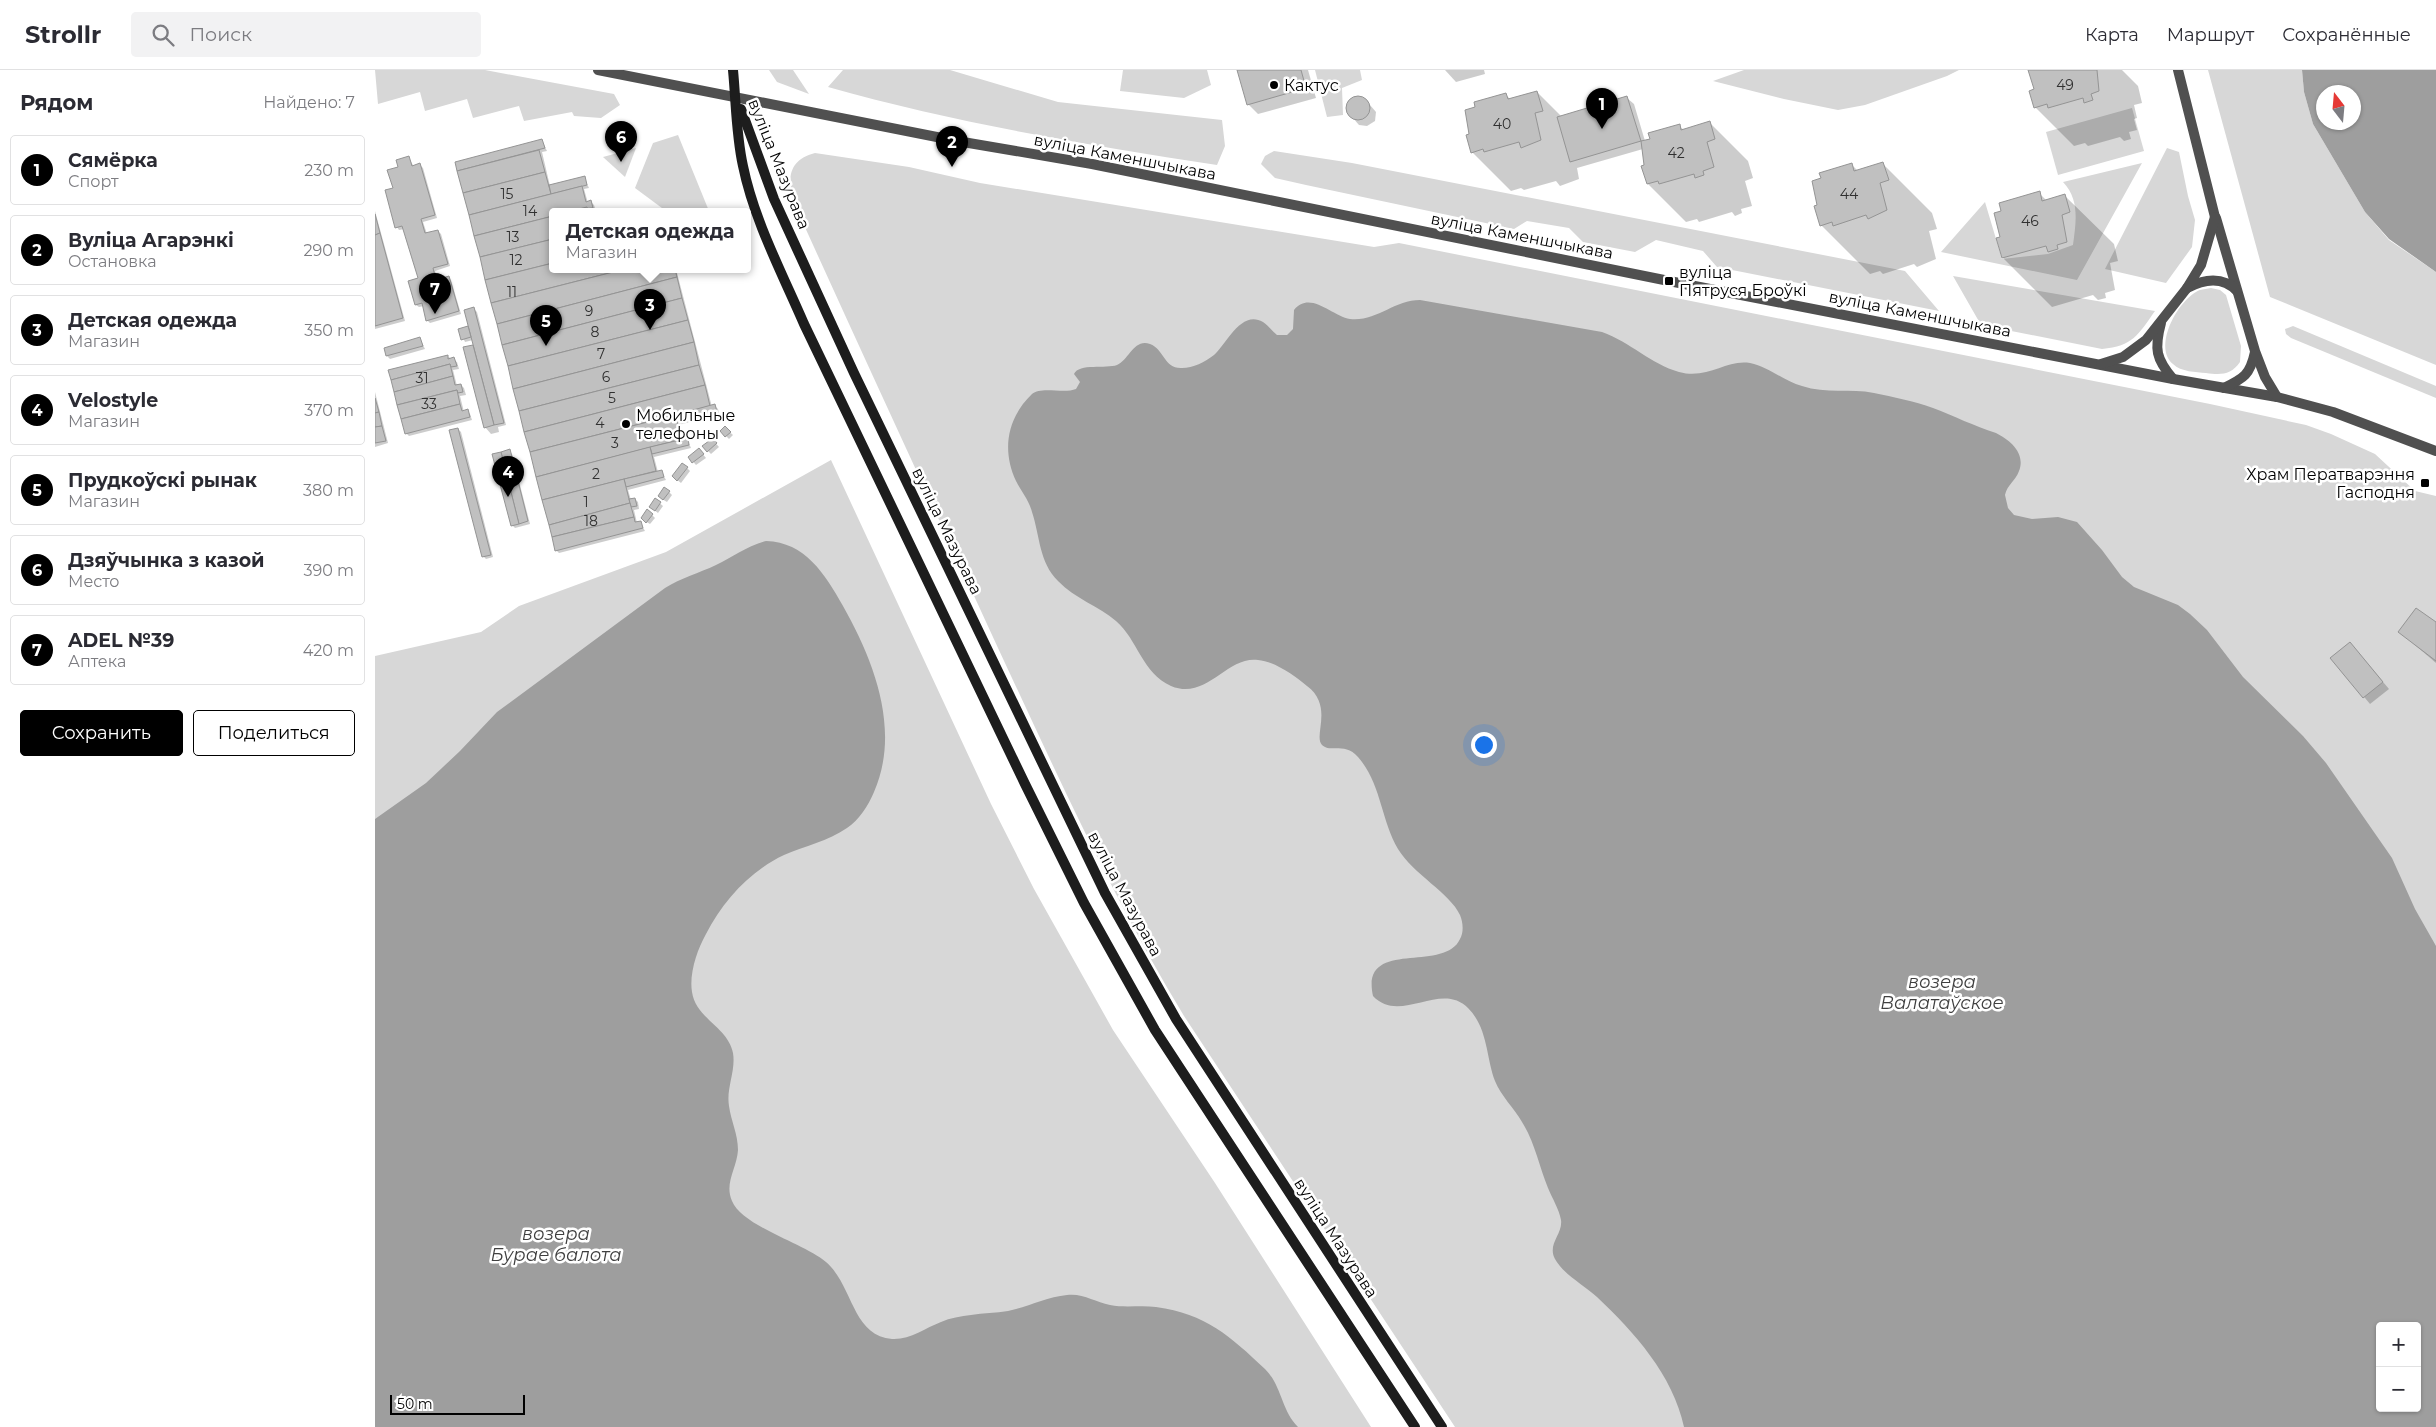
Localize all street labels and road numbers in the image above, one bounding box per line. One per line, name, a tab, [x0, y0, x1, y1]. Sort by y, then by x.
street label: вуліца Мазурава	[744, 96, 814, 232]
street label: вуліца Каменшчыкава	[1032, 130, 1218, 184]
street label: вуліца Каменшчыкава	[1429, 209, 1615, 263]
street label: вуліца Каменшчыкава	[1827, 287, 2013, 341]
street label: вуліца Мазурава	[908, 464, 986, 598]
street label: вуліца Мазурава	[1084, 828, 1166, 960]
street label: вуліца Мазурава	[1290, 1175, 1382, 1301]

